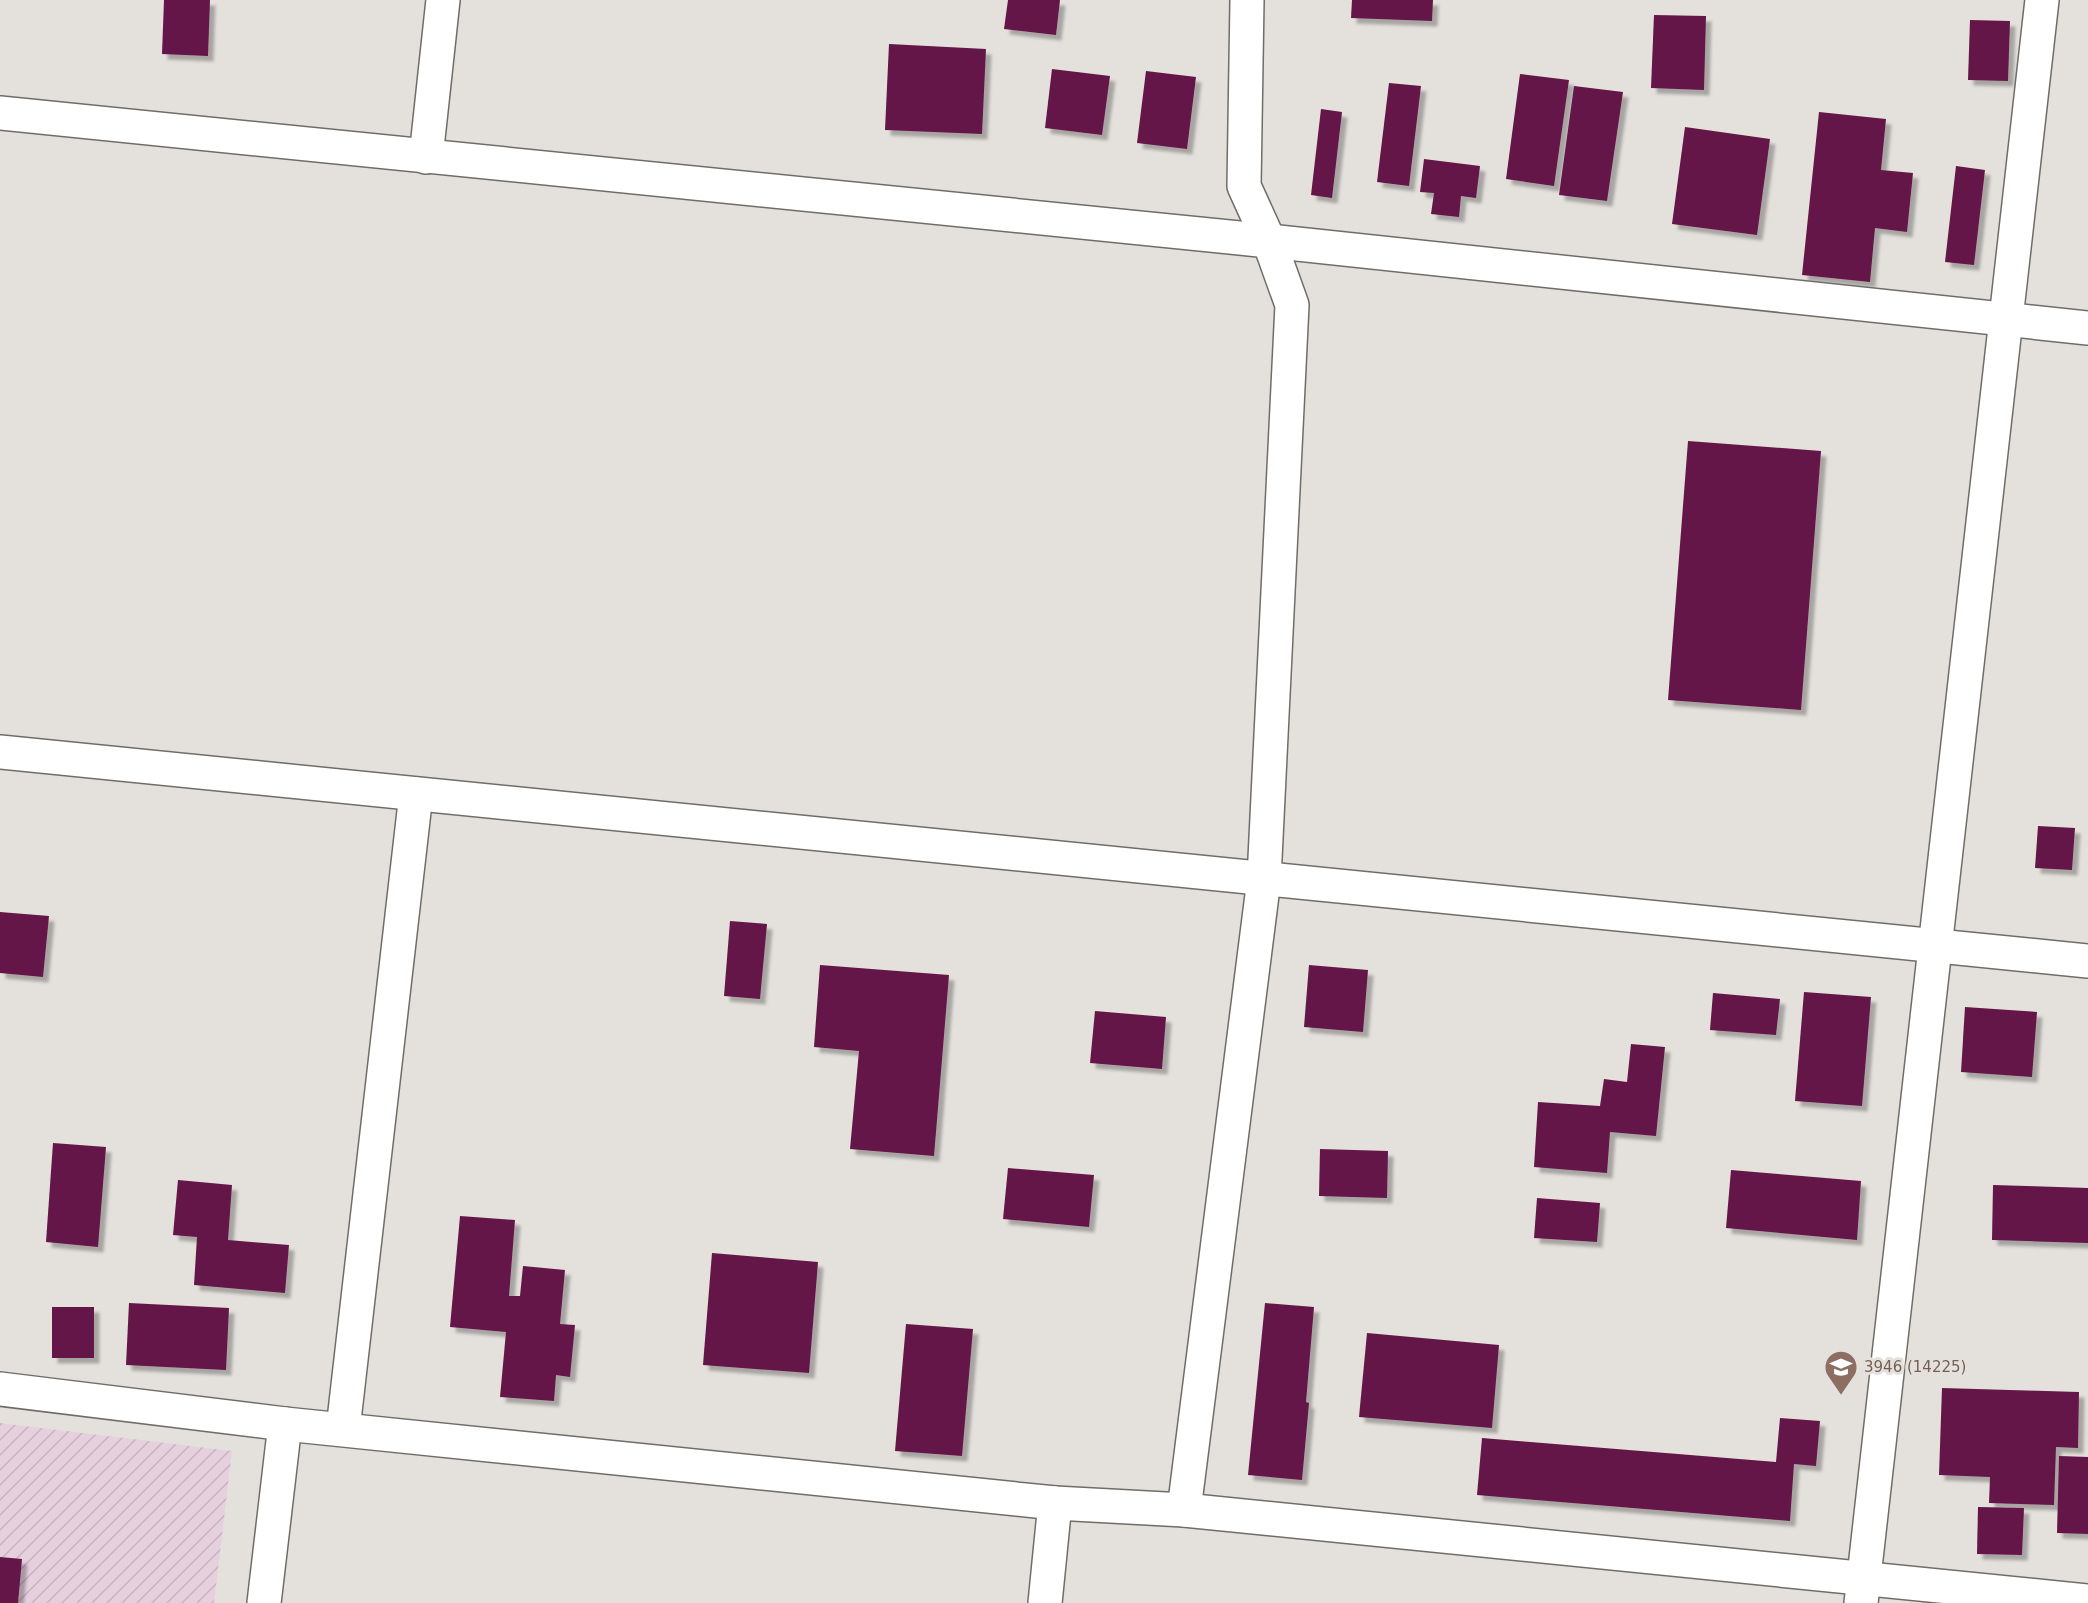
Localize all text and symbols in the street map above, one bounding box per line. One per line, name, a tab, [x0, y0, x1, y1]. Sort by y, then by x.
school or university icon: 3946 (14225)	[1823, 1349, 1859, 1396]
place label: 3946 (14225)	[1864, 1358, 1966, 1376]

